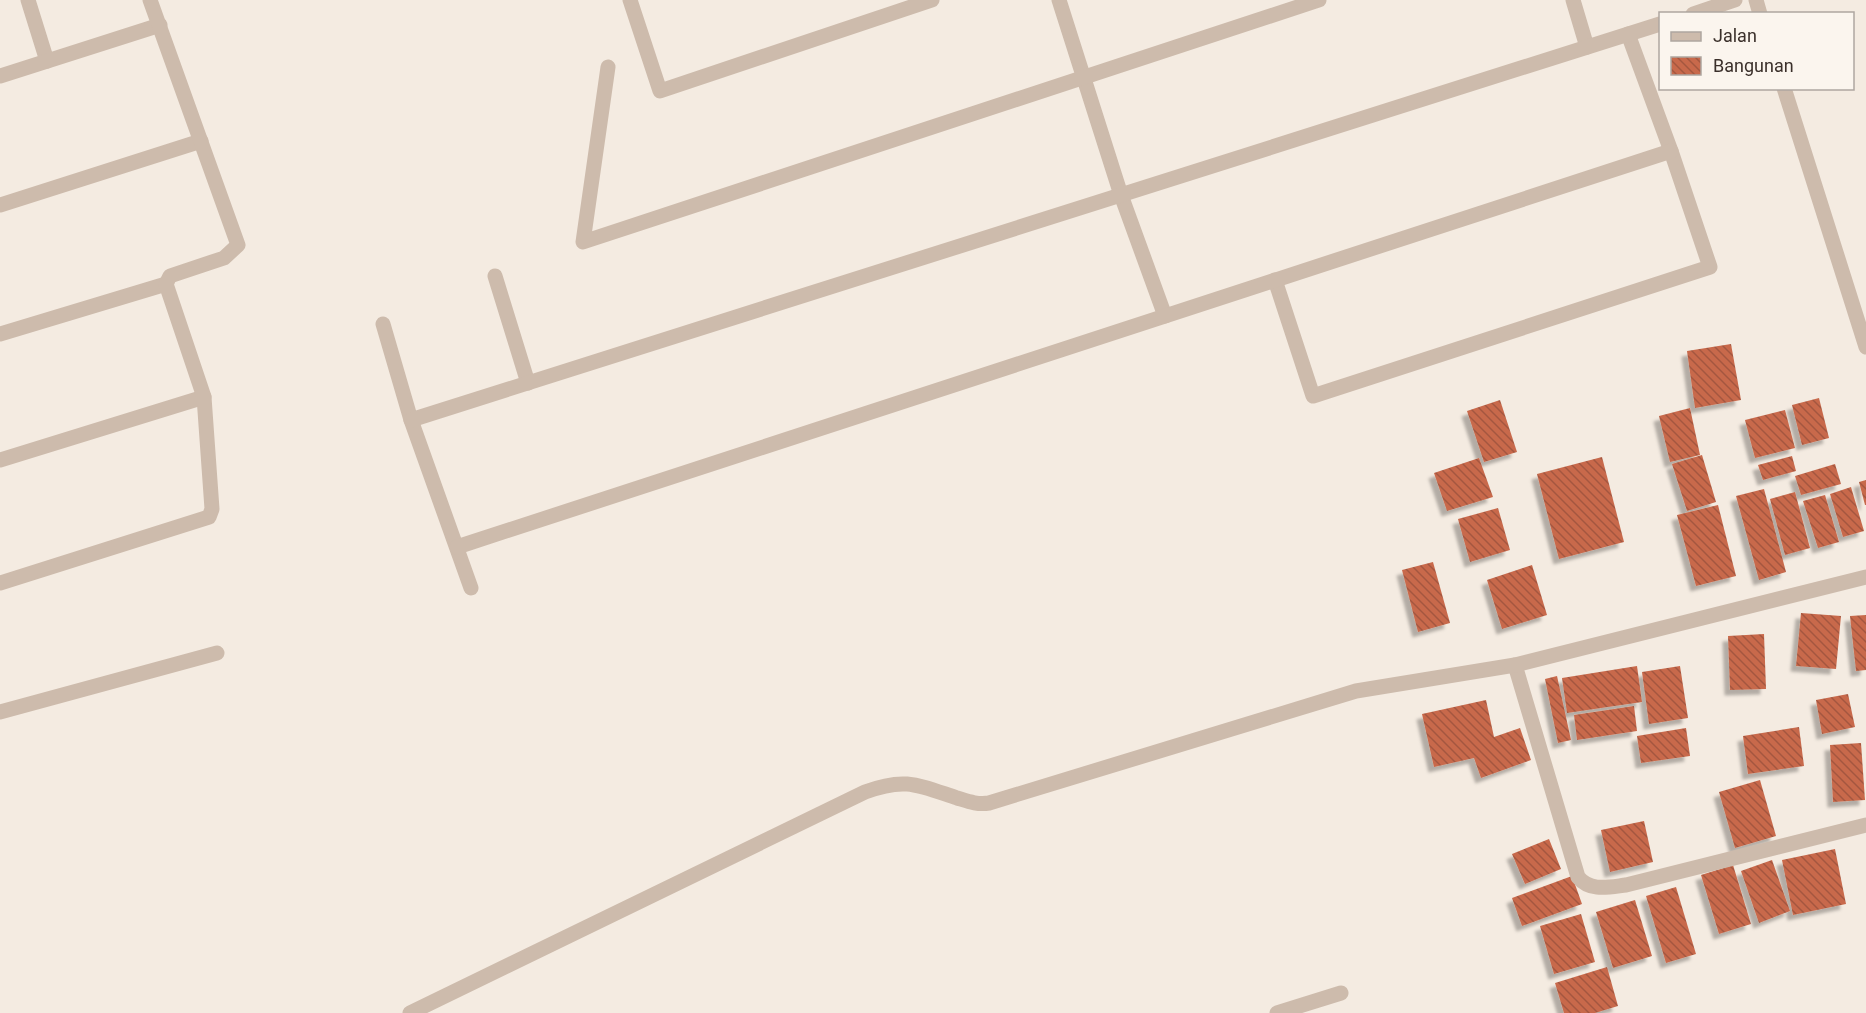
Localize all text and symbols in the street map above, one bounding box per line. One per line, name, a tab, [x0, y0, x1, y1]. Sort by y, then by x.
legend	[1659, 12, 1854, 90]
text: Jalan	[1713, 25, 1757, 46]
text: Bangunan	[1713, 55, 1794, 76]

